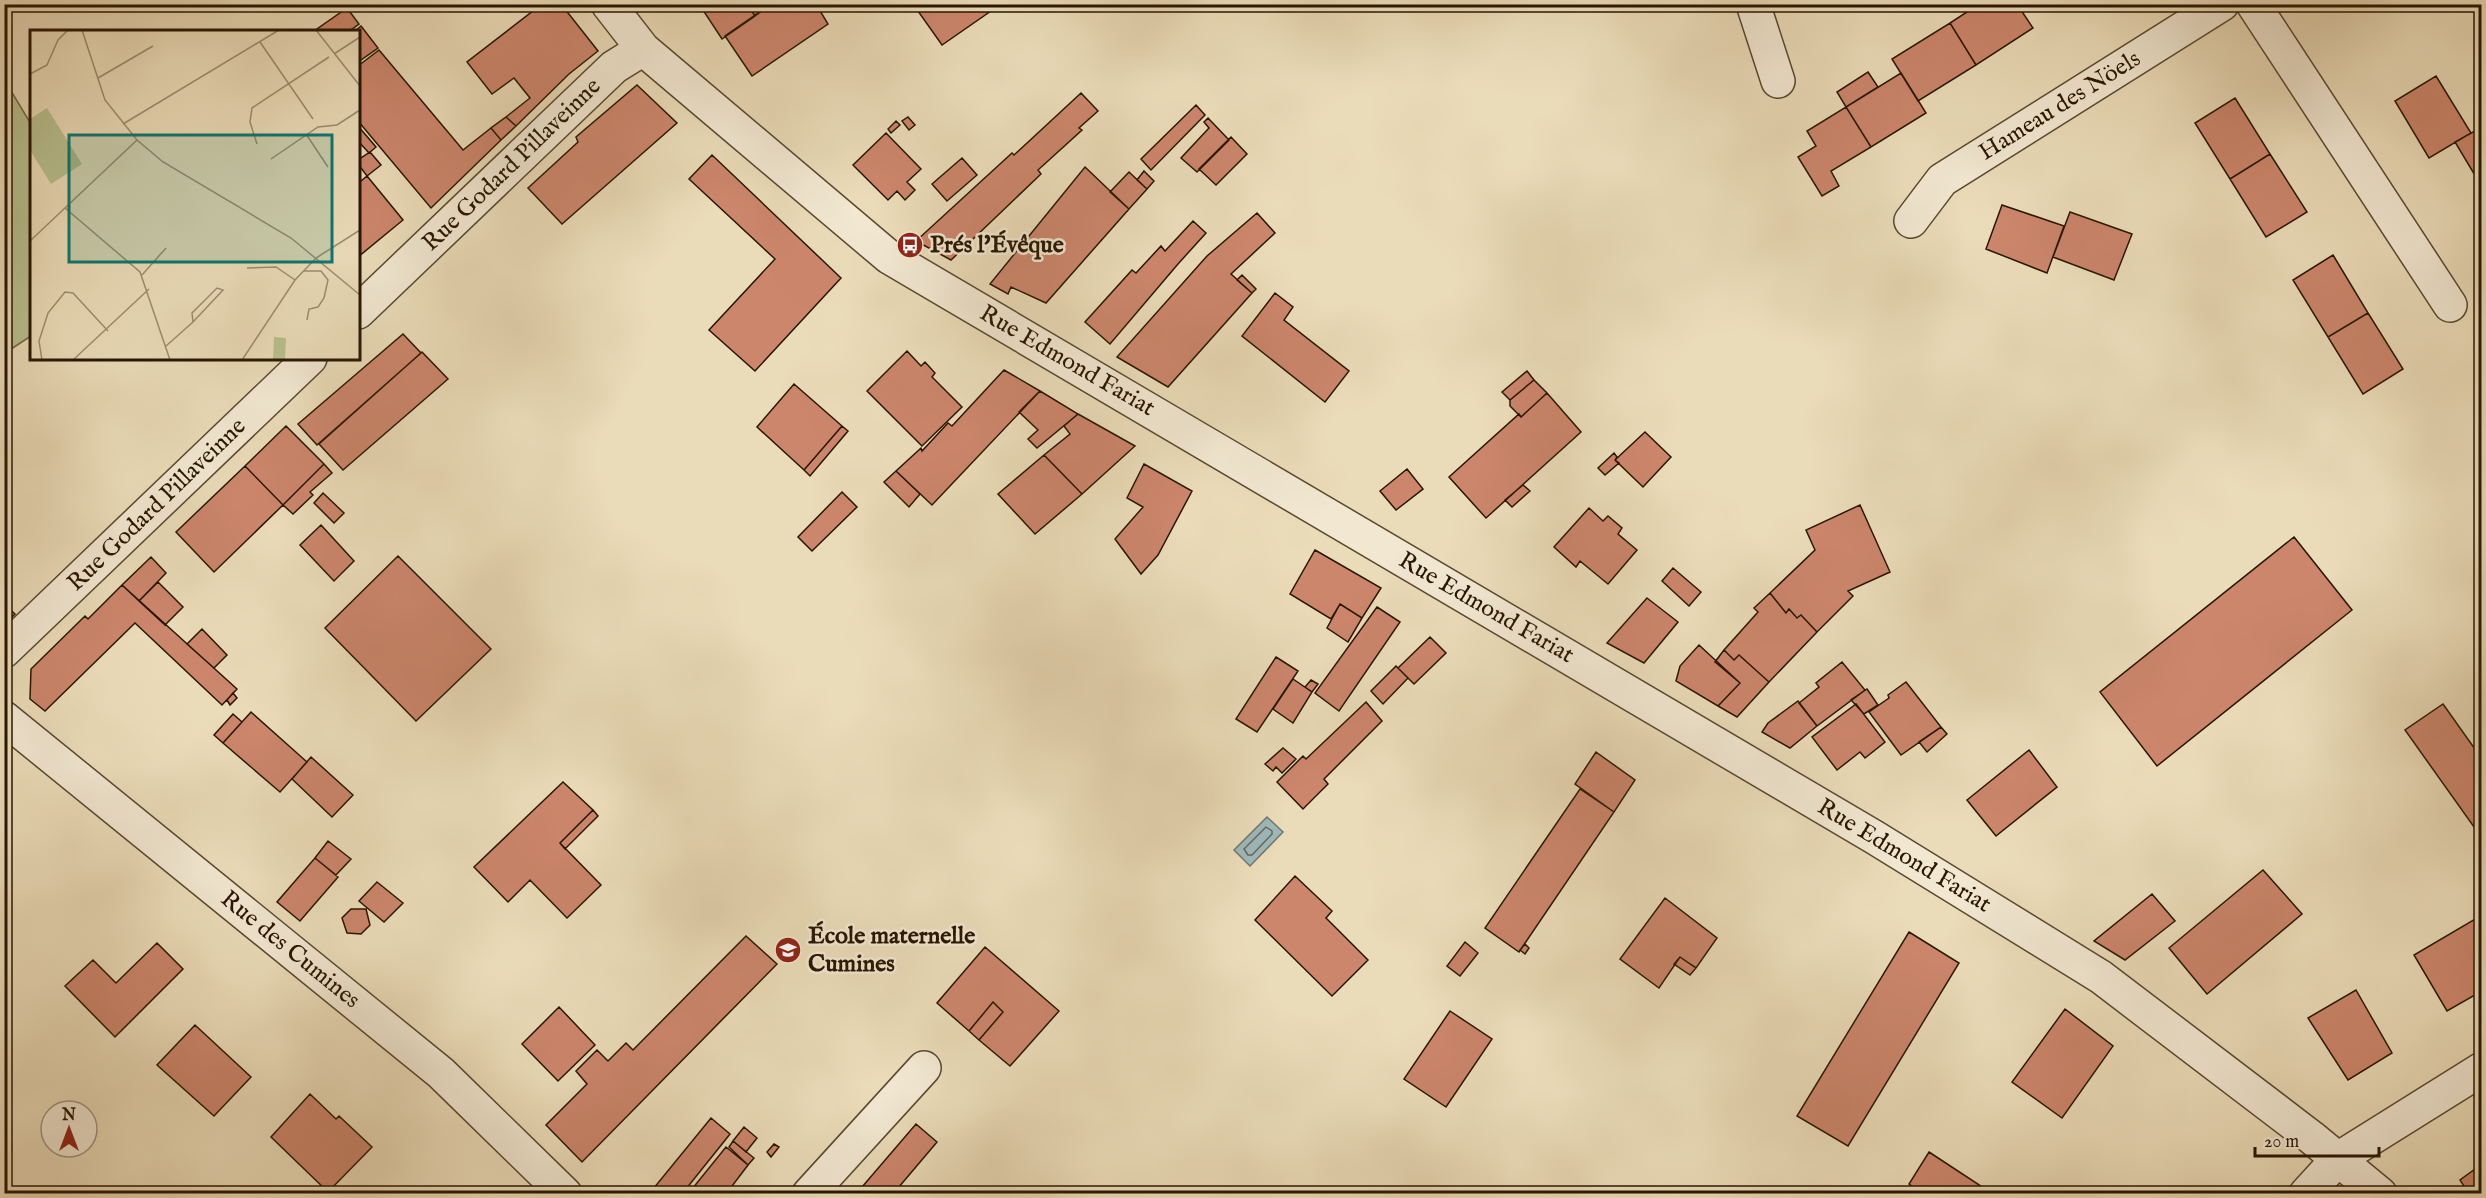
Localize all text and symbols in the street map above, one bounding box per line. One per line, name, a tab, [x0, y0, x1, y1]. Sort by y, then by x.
inset map	[30, 30, 360, 360]
street label: Hameau des Nöels	[1973, 44, 2147, 168]
street label: Rue Godard Pillaveinne	[416, 72, 608, 258]
bus stop icon: Prés l'Évêque	[895, 230, 925, 260]
place label: Prés l'Évêque	[930, 230, 1064, 261]
street label: Rue Edmond Fariat	[974, 298, 1160, 424]
street label: Rue Godard Pillaveinne	[61, 412, 253, 598]
street label: Rue Edmond Fariat	[1393, 545, 1579, 671]
street label: Rue Edmond Fariat	[1811, 792, 1997, 920]
street label: Rue des Cumines	[214, 884, 366, 1016]
place label: École maternelle Cumines	[808, 921, 975, 980]
school or university icon: École maternelle Cumines	[773, 935, 803, 965]
north arrow	[39, 1099, 99, 1159]
text: N	[61, 1106, 76, 1126]
scale bar	[2255, 1120, 2380, 1158]
text: 20 m	[2264, 1131, 2299, 1154]

